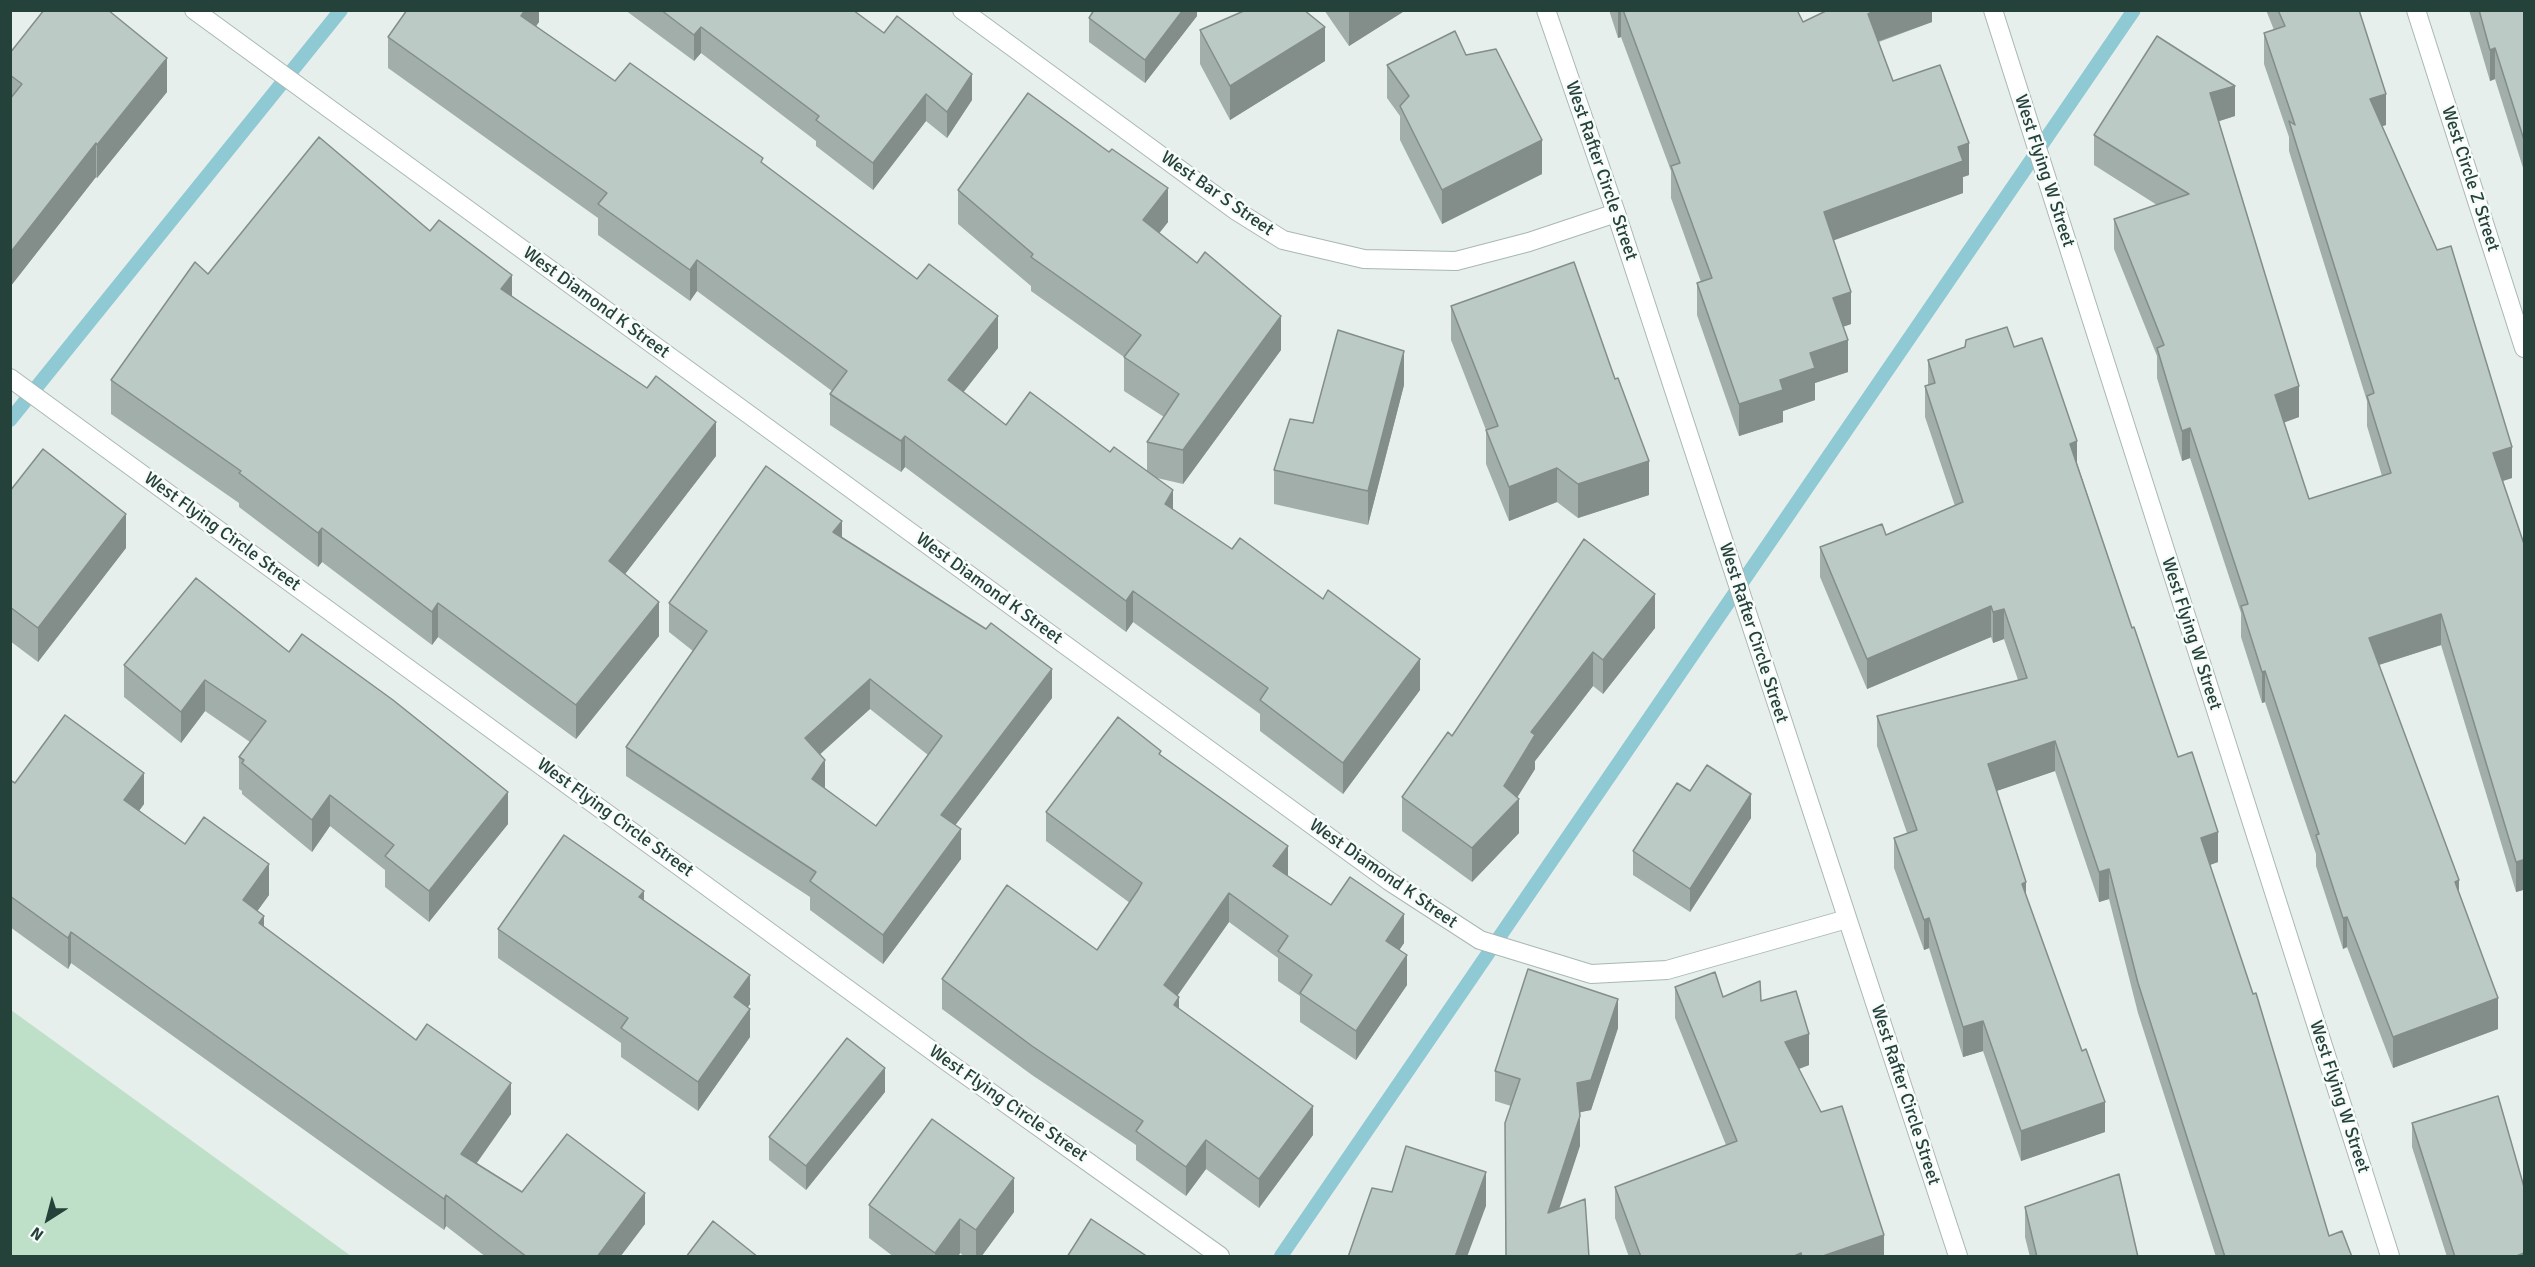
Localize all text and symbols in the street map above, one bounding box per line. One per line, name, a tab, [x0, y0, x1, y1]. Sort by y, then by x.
street label: West Rafter Circle Street	[1560, 79, 1642, 263]
street label: West Flying W Street	[2009, 92, 2079, 250]
street label: West Circle Z Street	[2436, 104, 2504, 254]
street label: West Bar S Street	[1156, 147, 1278, 241]
street label: West Diamond K Street	[518, 243, 674, 363]
street label: West Flying Circle Street	[139, 468, 305, 596]
street label: West Diamond K Street	[911, 529, 1067, 649]
street label: West Rafter Circle Street	[1714, 540, 1792, 726]
street label: West Flying W Street	[2156, 555, 2226, 713]
street label: West Flying Circle Street	[532, 754, 698, 882]
street label: West Diamond K Street	[1305, 815, 1461, 933]
street label: West Rafter Circle Street	[1866, 1002, 1944, 1188]
street label: West Flying W Street	[2304, 1018, 2374, 1176]
street label: West Flying Circle Street	[925, 1041, 1091, 1167]
north arrow	[18, 1189, 78, 1249]
text: N	[27, 1222, 48, 1245]

